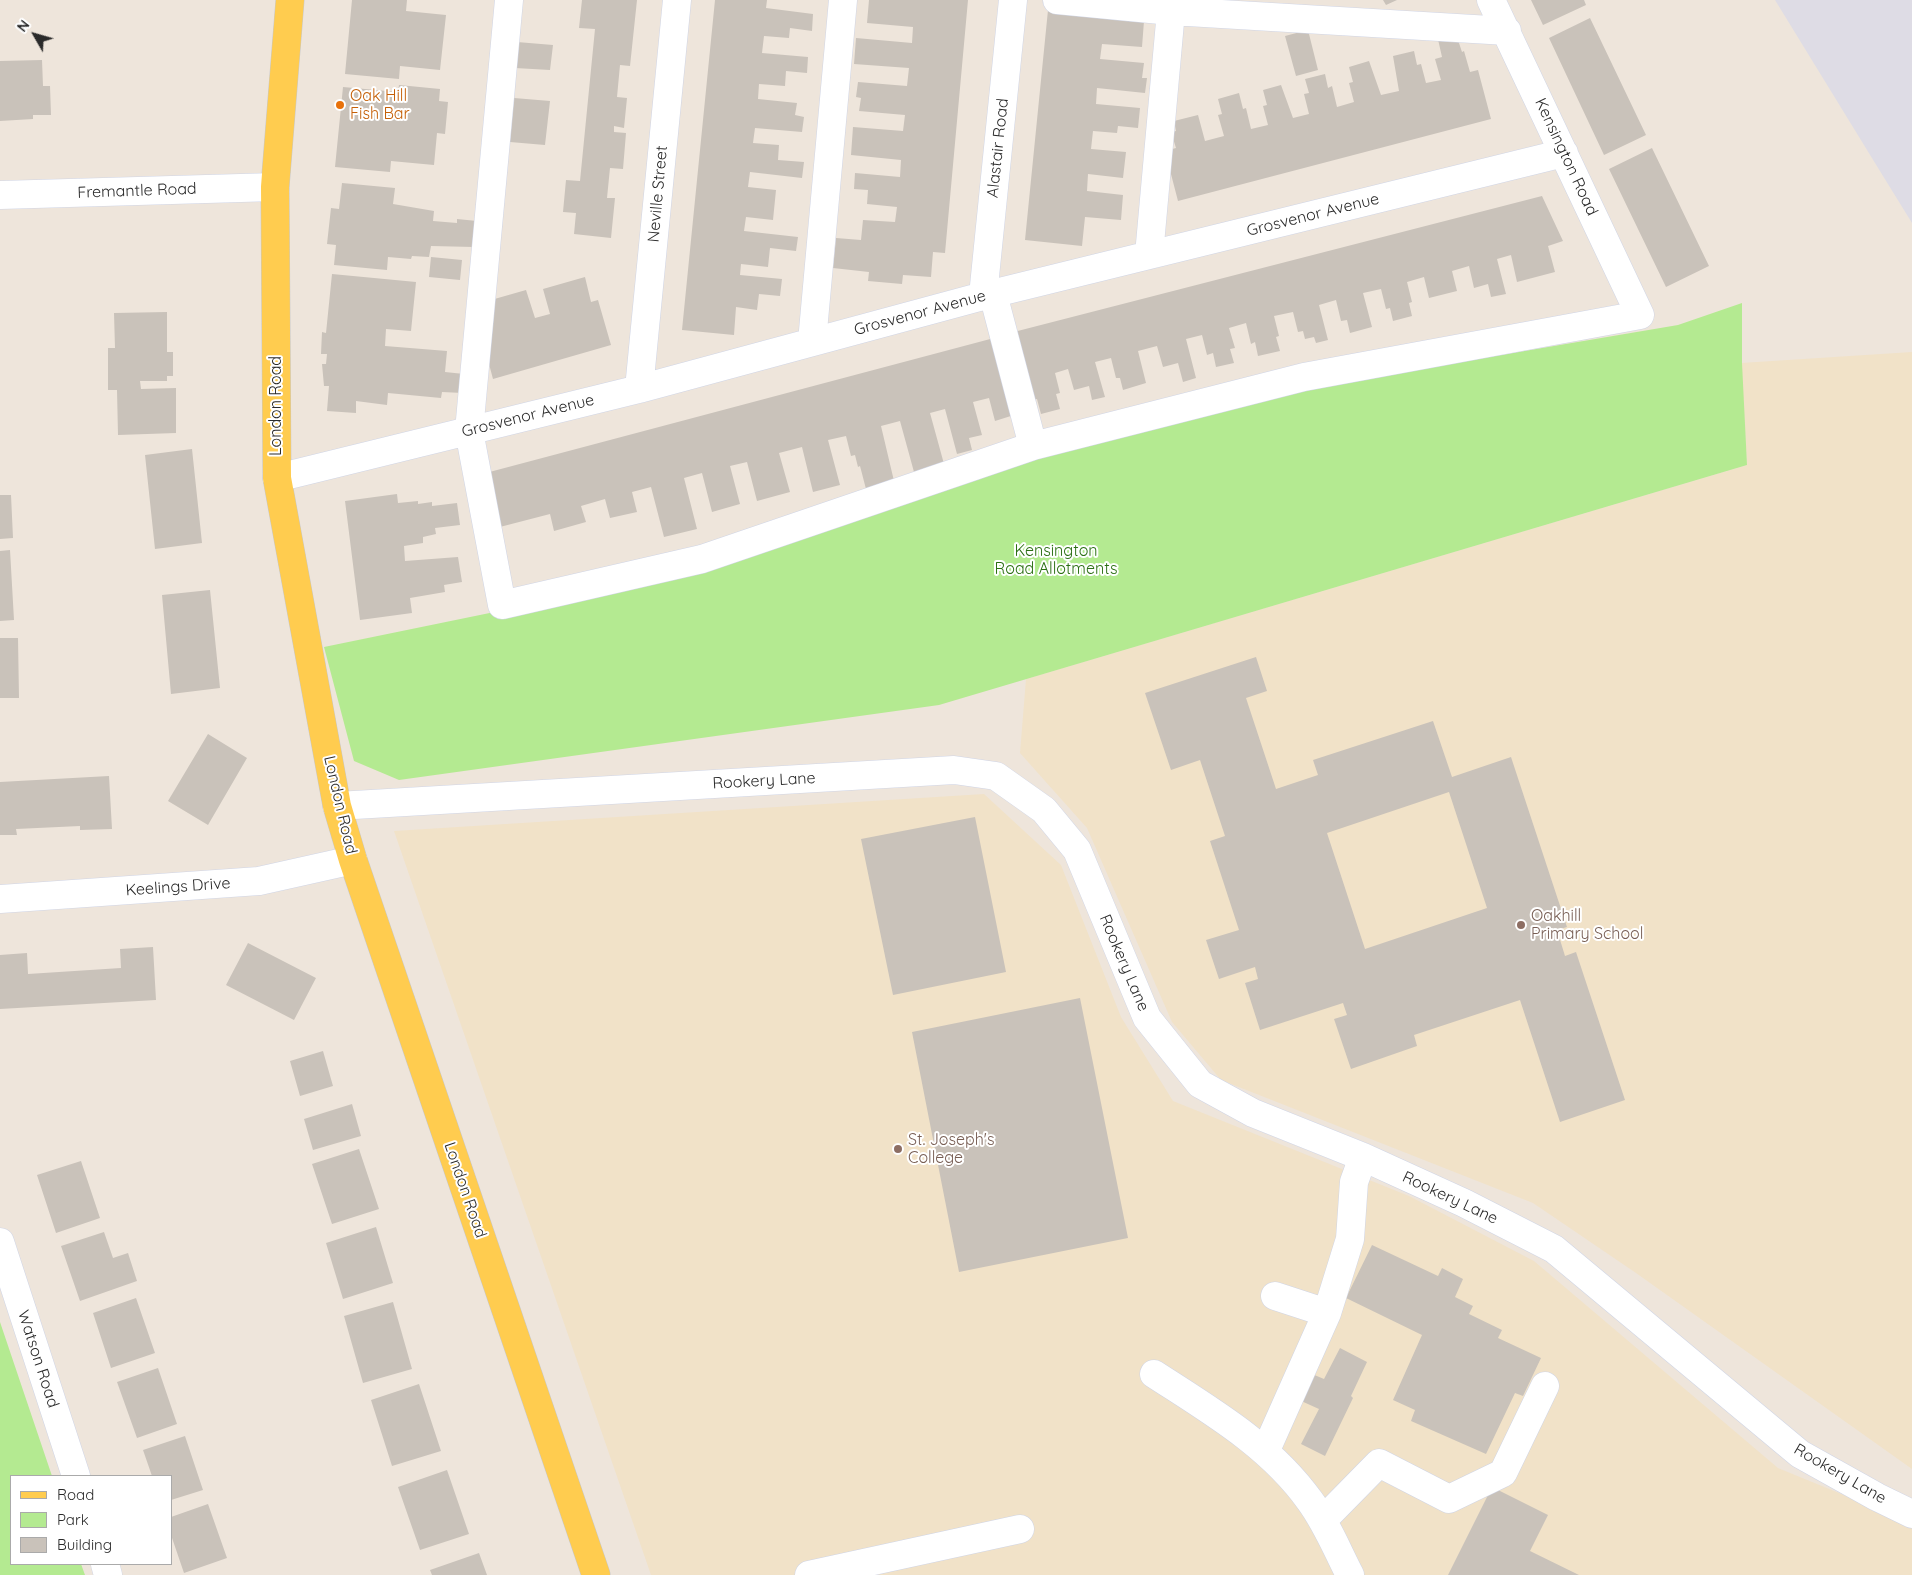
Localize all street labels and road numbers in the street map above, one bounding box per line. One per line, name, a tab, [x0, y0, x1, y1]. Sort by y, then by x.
street label: Kensington Road	[1530, 95, 1602, 219]
street label: Alastair Road	[983, 97, 1013, 199]
street label: Neville Street	[644, 145, 672, 243]
street label: Fremantle Road	[77, 179, 197, 203]
street label: Grosvenor Avenue	[1245, 189, 1381, 241]
street label: Grosvenor Avenue	[852, 286, 988, 340]
street label: London Road	[266, 356, 286, 456]
street label: Grosvenor Avenue	[460, 390, 596, 442]
street label: London Road	[319, 754, 361, 856]
street label: Rookery Lane	[712, 769, 816, 793]
street label: Keelings Drive	[125, 874, 231, 900]
street label: Rookery Lane	[1095, 912, 1153, 1014]
street label: London Road	[440, 1140, 490, 1240]
street label: Rookery Lane	[1399, 1167, 1501, 1229]
street label: Watson Road	[13, 1308, 63, 1410]
street label: Rookery Lane	[1790, 1440, 1890, 1508]

